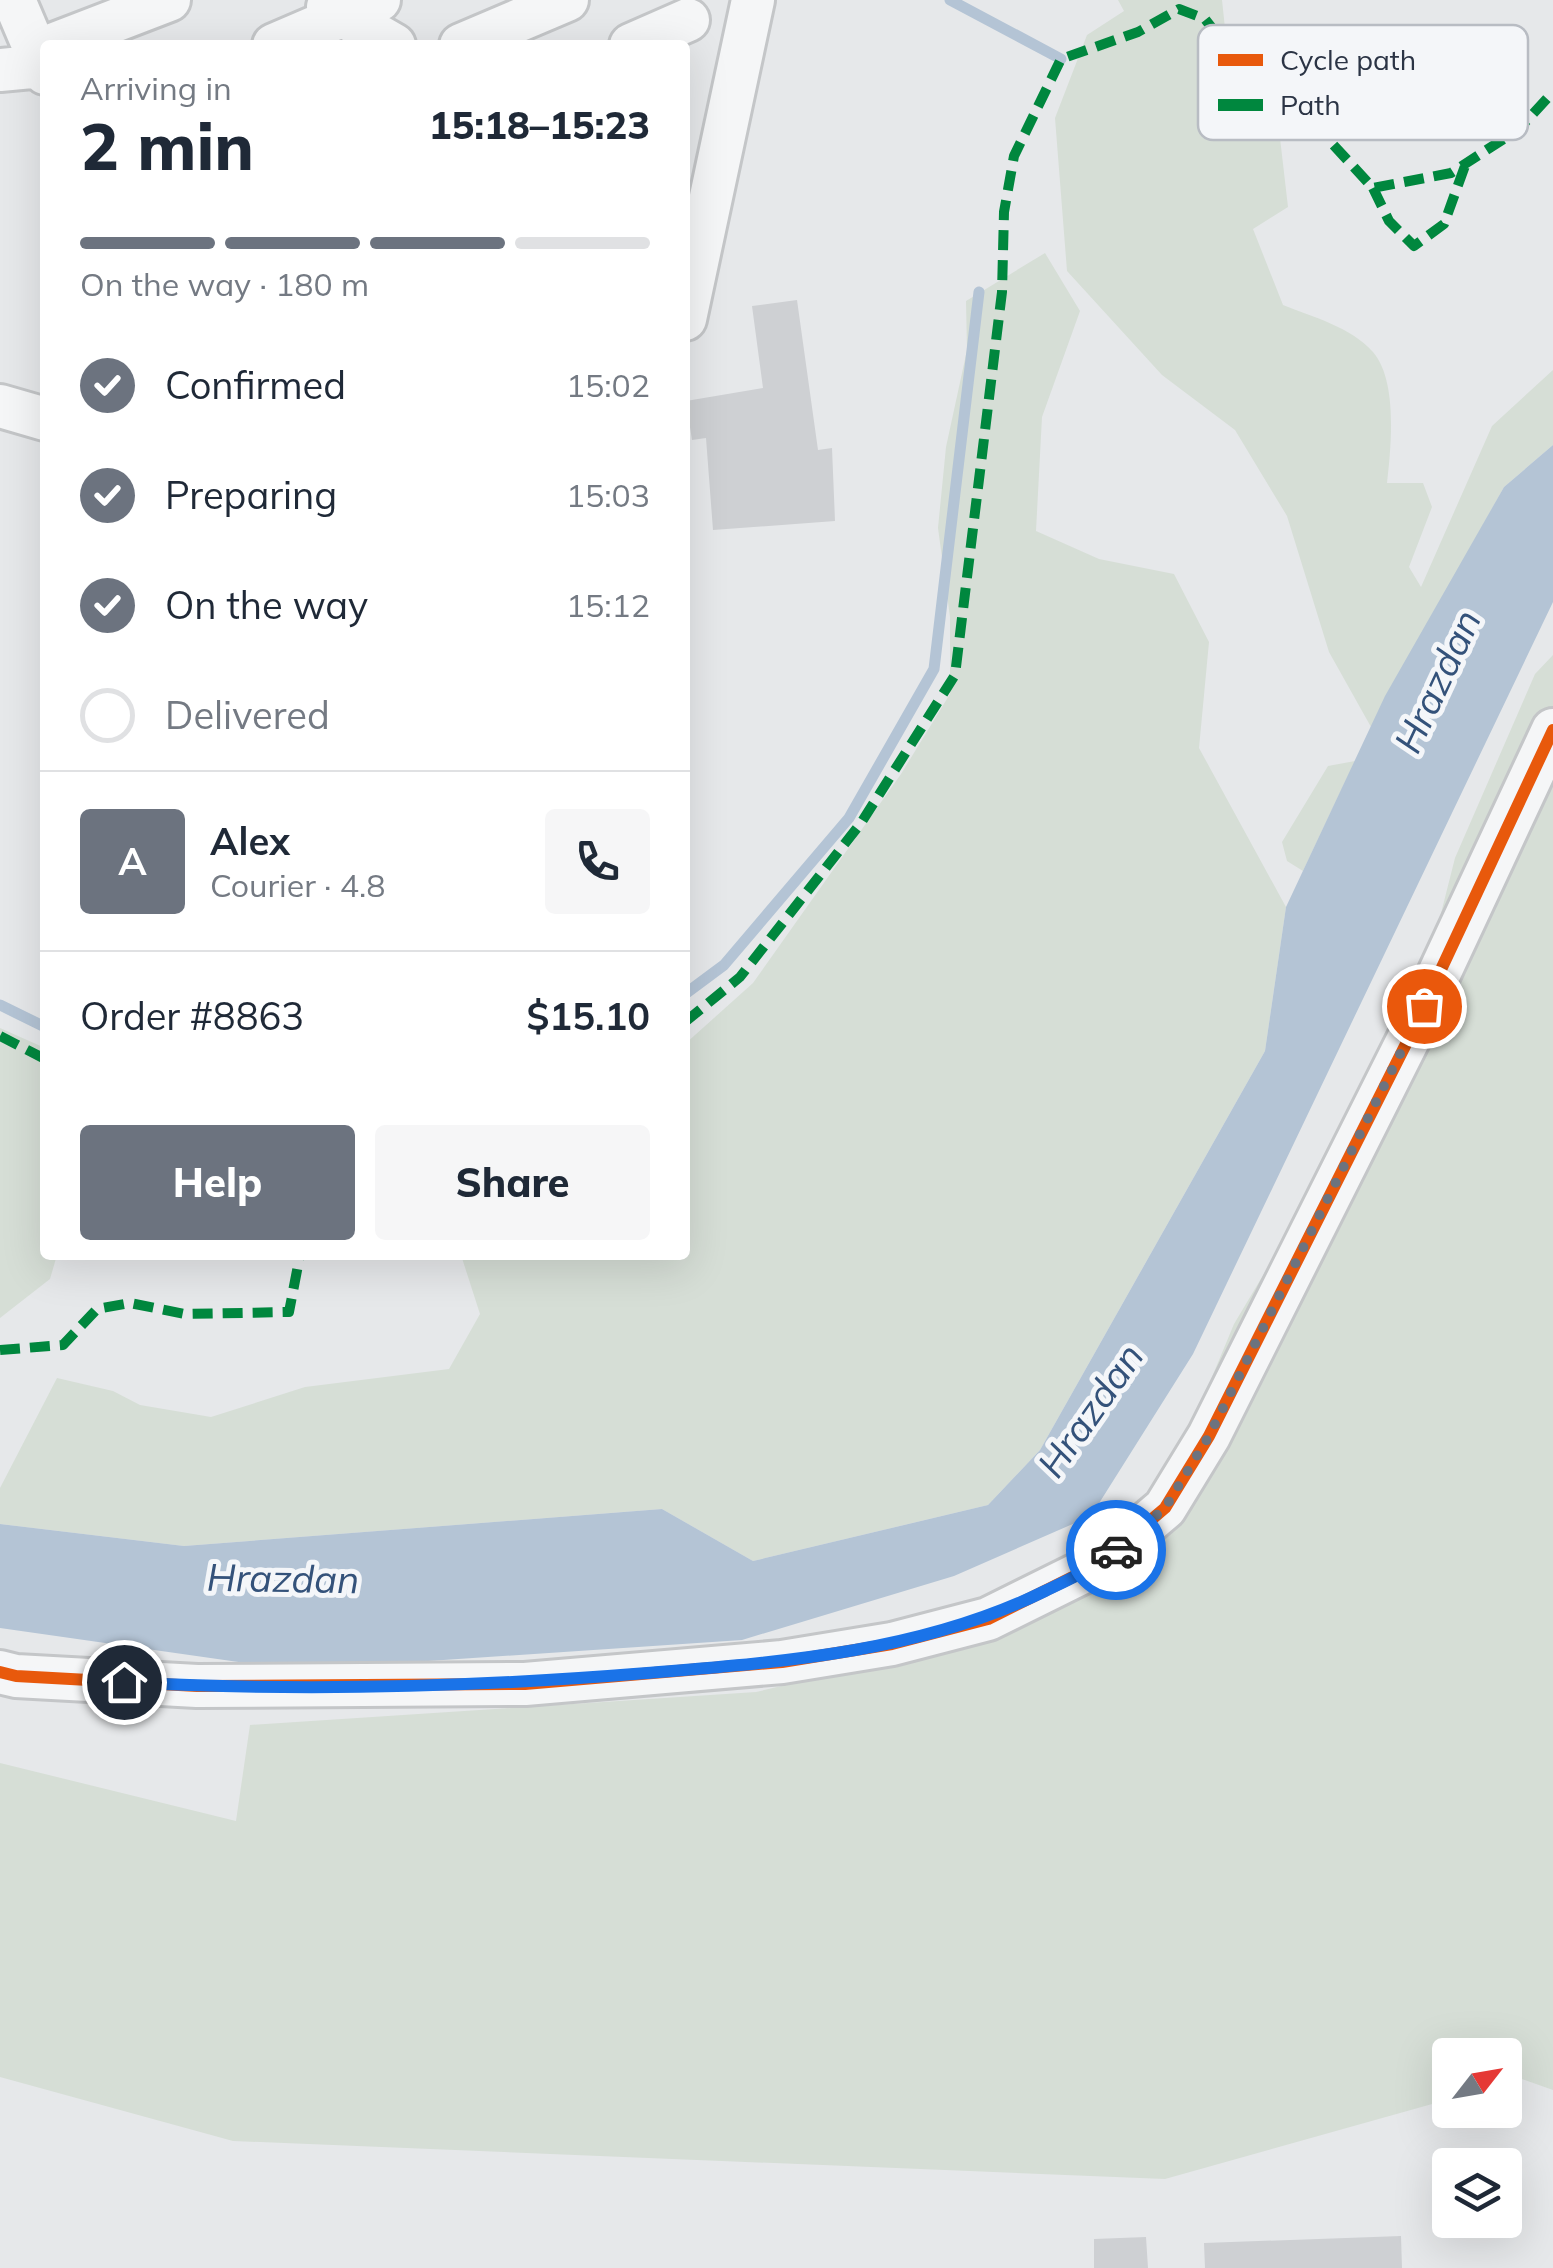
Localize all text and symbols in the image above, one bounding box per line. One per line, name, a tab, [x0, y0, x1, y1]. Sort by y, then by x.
legend	[1198, 25, 1528, 140]
text: Cycle path	[1280, 42, 1416, 77]
text: Arriving in	[80, 68, 232, 108]
text: Path	[1280, 87, 1341, 122]
text: 15:18–15:23	[429, 101, 650, 149]
text: 2 min	[80, 105, 254, 186]
text: On the way · 180 m	[80, 264, 369, 304]
icon: check	[80, 358, 135, 413]
text: Confirmed	[165, 361, 346, 409]
text: 15:02	[566, 365, 650, 405]
icon: check	[80, 468, 135, 523]
text: Preparing	[165, 471, 337, 519]
text: 15:03	[566, 475, 650, 515]
icon: check	[80, 578, 135, 633]
text: On the way	[165, 581, 368, 629]
text: 15:12	[566, 585, 650, 625]
water label: Hrazdan	[1383, 602, 1491, 760]
text: Delivered	[165, 691, 330, 739]
button: phone	[545, 809, 650, 914]
text: Alex	[210, 817, 290, 865]
text: A	[118, 837, 147, 885]
text: Courier · 4.8	[210, 865, 386, 905]
pin	[1382, 964, 1467, 1049]
icon: bag	[1397, 979, 1452, 1034]
text: Order #8863	[80, 992, 304, 1040]
text: $15.10	[527, 992, 650, 1040]
button: Help	[80, 1125, 355, 1240]
button: Share	[375, 1125, 650, 1240]
water label: Hrazdan	[1027, 1334, 1153, 1486]
courier	[1066, 1500, 1166, 1600]
icon: car	[1089, 1523, 1144, 1578]
water label: Hrazdan	[206, 1553, 360, 1603]
pin	[82, 1640, 167, 1725]
icon: home	[97, 1655, 152, 1710]
north arrow	[1432, 2038, 1522, 2128]
map controls	[1432, 2038, 1522, 2238]
button: layers	[1432, 2148, 1522, 2238]

